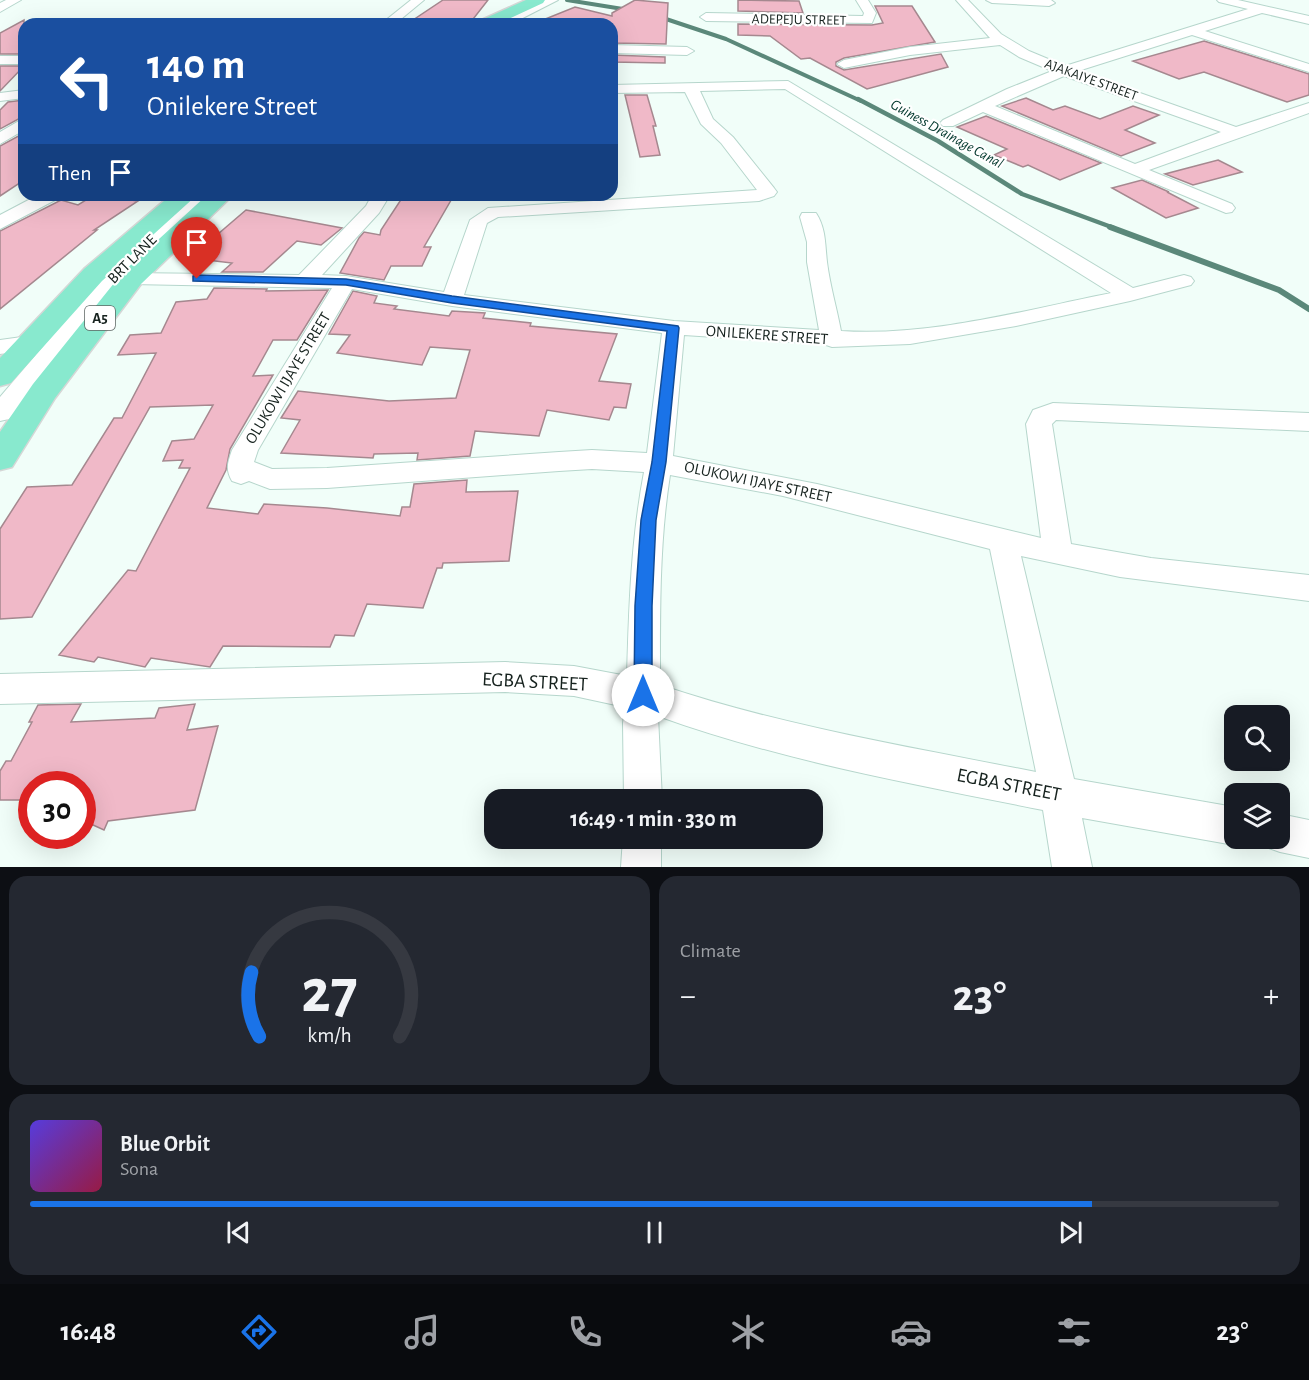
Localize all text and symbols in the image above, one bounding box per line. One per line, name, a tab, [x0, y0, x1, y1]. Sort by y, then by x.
street label: ADEPEJU STREET	[752, 12, 847, 28]
icon: left	[48, 42, 126, 120]
text: 140 m	[147, 44, 245, 86]
street label: AJAKAIYE STREET	[1043, 57, 1139, 103]
text: Onilekere Street	[147, 93, 317, 120]
water label: Guiness Drainage Canal	[888, 97, 1006, 171]
icon: arrive	[104, 156, 137, 189]
text: Then	[48, 162, 92, 184]
pin	[171, 217, 222, 279]
icon: arrive	[180, 226, 213, 259]
street label: BRT LANE	[104, 231, 160, 287]
road number: A5	[85, 306, 115, 330]
street label: OLUKOWI IJAYE STREET	[242, 309, 334, 446]
street label: ONILEKERE STREET	[705, 323, 829, 347]
street label: OLUKOWI IJAYE STREET	[683, 459, 833, 505]
position arrow	[611, 663, 675, 727]
street label: EGBA STREET	[482, 669, 589, 695]
map controls	[1224, 705, 1290, 849]
button: search	[1224, 705, 1290, 771]
street label: EGBA STREET	[955, 765, 1063, 805]
speed limit sign: 30	[18, 771, 96, 849]
button: layers	[1224, 783, 1290, 849]
text: 16:49 · 1 min · 330 m	[570, 808, 737, 830]
text: Climate	[680, 941, 741, 961]
text: 27	[301, 961, 358, 1023]
text: 23°	[953, 974, 1006, 1019]
text: −	[680, 980, 696, 1013]
text: +	[1263, 980, 1279, 1013]
text: km/h	[307, 1026, 352, 1047]
text: Blue Orbit	[120, 1133, 210, 1155]
text: Sona	[120, 1159, 158, 1179]
icon: previous	[222, 1216, 255, 1249]
icon: pause	[638, 1216, 671, 1249]
icon: next	[1054, 1216, 1087, 1249]
icon: directions	[238, 1311, 280, 1353]
icon: music	[401, 1311, 443, 1353]
icon: phone	[564, 1311, 606, 1353]
icon: climate	[727, 1311, 769, 1353]
icon: car	[890, 1311, 932, 1353]
icon: filters	[1053, 1311, 1095, 1353]
text: 16:48	[61, 1318, 116, 1345]
text: 23°	[1216, 1318, 1248, 1345]

